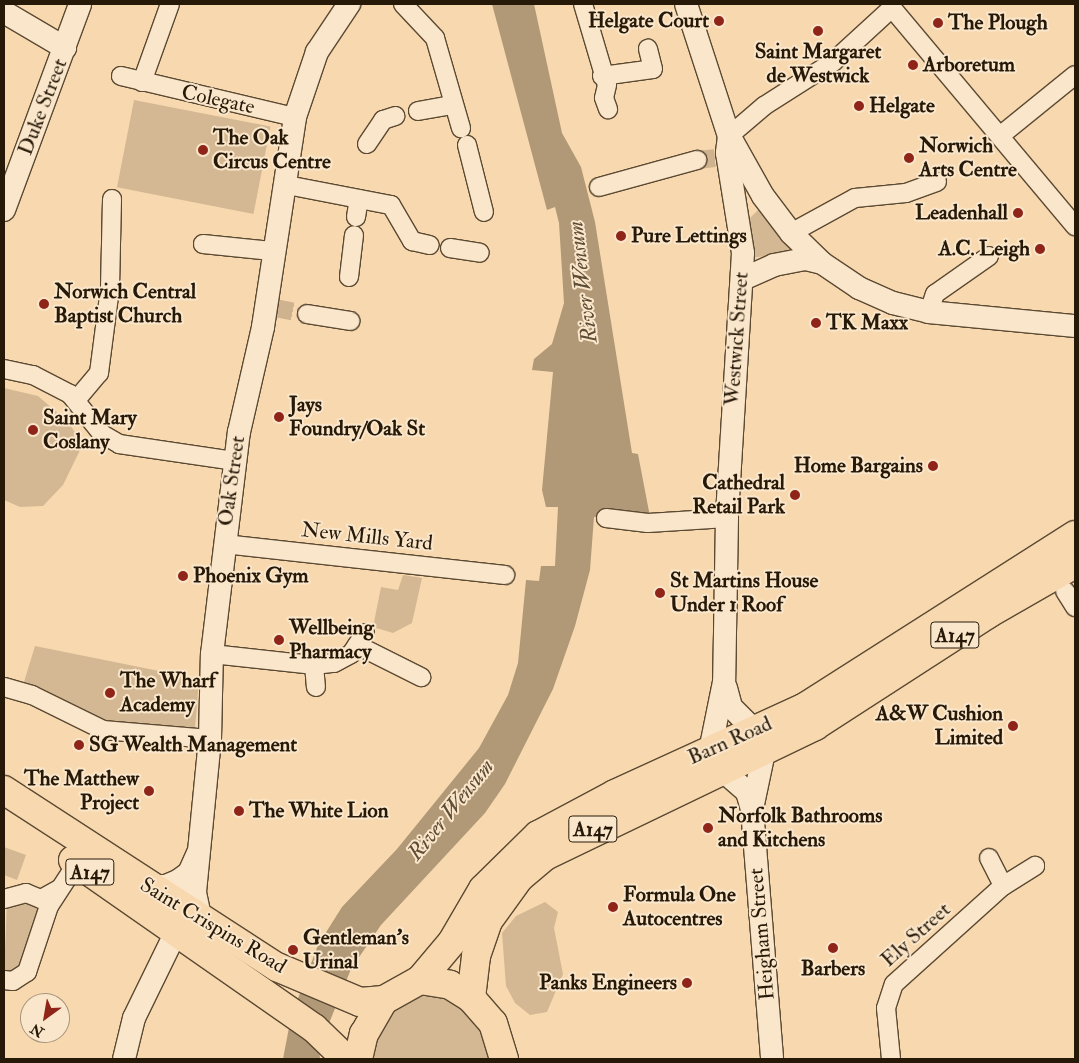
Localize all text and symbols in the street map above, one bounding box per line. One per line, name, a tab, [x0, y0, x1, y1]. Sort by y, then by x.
place label: Helgate Court	[588, 8, 709, 34]
place label: The Plough	[948, 10, 1048, 36]
marker: Helgate Court	[713, 15, 725, 27]
marker: The Plough	[932, 17, 944, 29]
marker: Saint Margaret de Westwick	[812, 25, 824, 37]
place label: Saint Margaret de Westwick	[755, 39, 881, 89]
place label: Arboretum	[923, 52, 1015, 78]
street label: Duke Street	[13, 55, 73, 159]
marker: Arboretum	[907, 59, 919, 71]
street label: Colegate	[179, 80, 257, 120]
place label: Helgate	[869, 93, 935, 119]
marker: Helgate	[853, 100, 865, 112]
place label: The Oak Circus Centre	[213, 125, 331, 175]
place label: Norwich Arts Centre	[919, 133, 1017, 183]
marker: The Oak Circus Centre	[197, 144, 209, 156]
marker: Norwich Arts Centre	[903, 152, 915, 164]
place label: Leadenhall	[915, 200, 1008, 226]
marker: Leadenhall	[1012, 207, 1024, 219]
water label: River Wensum	[562, 220, 604, 344]
place label: Pure Lettings	[631, 223, 747, 249]
marker: Pure Lettings	[615, 230, 627, 242]
place label: A.C. Leigh	[938, 236, 1030, 262]
marker: A.C. Leigh	[1034, 243, 1046, 255]
street label: Westwick Street	[720, 271, 754, 407]
place label: Norwich Central Baptist Church	[54, 279, 196, 329]
marker: Norwich Central Baptist Church	[38, 298, 50, 310]
place label: TK Maxx	[826, 310, 908, 336]
marker: TK Maxx	[810, 317, 822, 329]
place label: Jays Foundry/Oak St	[289, 392, 425, 442]
place label: Saint Mary Coslany	[43, 405, 137, 455]
marker: Jays Foundry/Oak St	[273, 411, 285, 423]
marker: Saint Mary Coslany	[27, 424, 39, 436]
street label: Oak Street	[213, 434, 251, 528]
place label: Home Bargains	[794, 453, 923, 479]
marker: Home Bargains	[927, 460, 939, 472]
place label: Cathedral Retail Park	[692, 470, 785, 520]
marker: Cathedral Retail Park	[789, 489, 801, 501]
street label: New Mills Yard	[300, 518, 434, 556]
place label: Phoenix Gym	[193, 563, 309, 589]
place label: St Martins House Under 1 Roof	[670, 568, 818, 618]
marker: Phoenix Gym	[177, 570, 189, 582]
marker: St Martins House Under 1 Roof	[654, 587, 666, 599]
place label: Wellbeing Pharmacy	[289, 615, 374, 665]
road number: A147	[930, 618, 980, 652]
marker: Wellbeing Pharmacy	[273, 634, 285, 646]
place label: The Wharf Academy	[120, 668, 216, 718]
marker: The Wharf Academy	[104, 687, 116, 699]
place label: A&W Cushion Limited	[876, 701, 1003, 751]
street label: Barn Road	[684, 711, 776, 771]
marker: A&W Cushion Limited	[1007, 720, 1019, 732]
place label: SG Wealth Management	[89, 732, 297, 758]
marker: SG Wealth Management	[73, 739, 85, 751]
water label: River Wensum	[402, 754, 500, 866]
place label: The Matthew Project	[24, 766, 139, 816]
marker: The Matthew Project	[143, 785, 155, 797]
place label: The White Lion	[249, 798, 389, 824]
place label: Norfolk Bathrooms and Kitchens	[718, 803, 882, 853]
marker: The White Lion	[233, 805, 245, 817]
road number: A147	[568, 812, 618, 846]
marker: Norfolk Bathrooms and Kitchens	[702, 822, 714, 834]
road number: A147	[65, 854, 115, 890]
street label: Heigham Street	[744, 867, 780, 1001]
street label: Saint Crispins Road	[135, 872, 291, 980]
place label: Formula One Autocentres	[623, 882, 736, 932]
street label: Ely Street	[876, 897, 956, 973]
marker: Formula One Autocentres	[607, 901, 619, 913]
place label: Gentleman’s Urinal	[303, 925, 409, 975]
marker: Barbers	[827, 942, 839, 954]
marker: Gentleman’s Urinal	[287, 944, 299, 956]
place label: Barbers	[801, 956, 865, 982]
place label: Panks Engineers	[539, 970, 677, 996]
marker: Panks Engineers	[681, 977, 693, 989]
north arrow	[20, 993, 70, 1043]
text: N	[27, 1020, 47, 1041]

